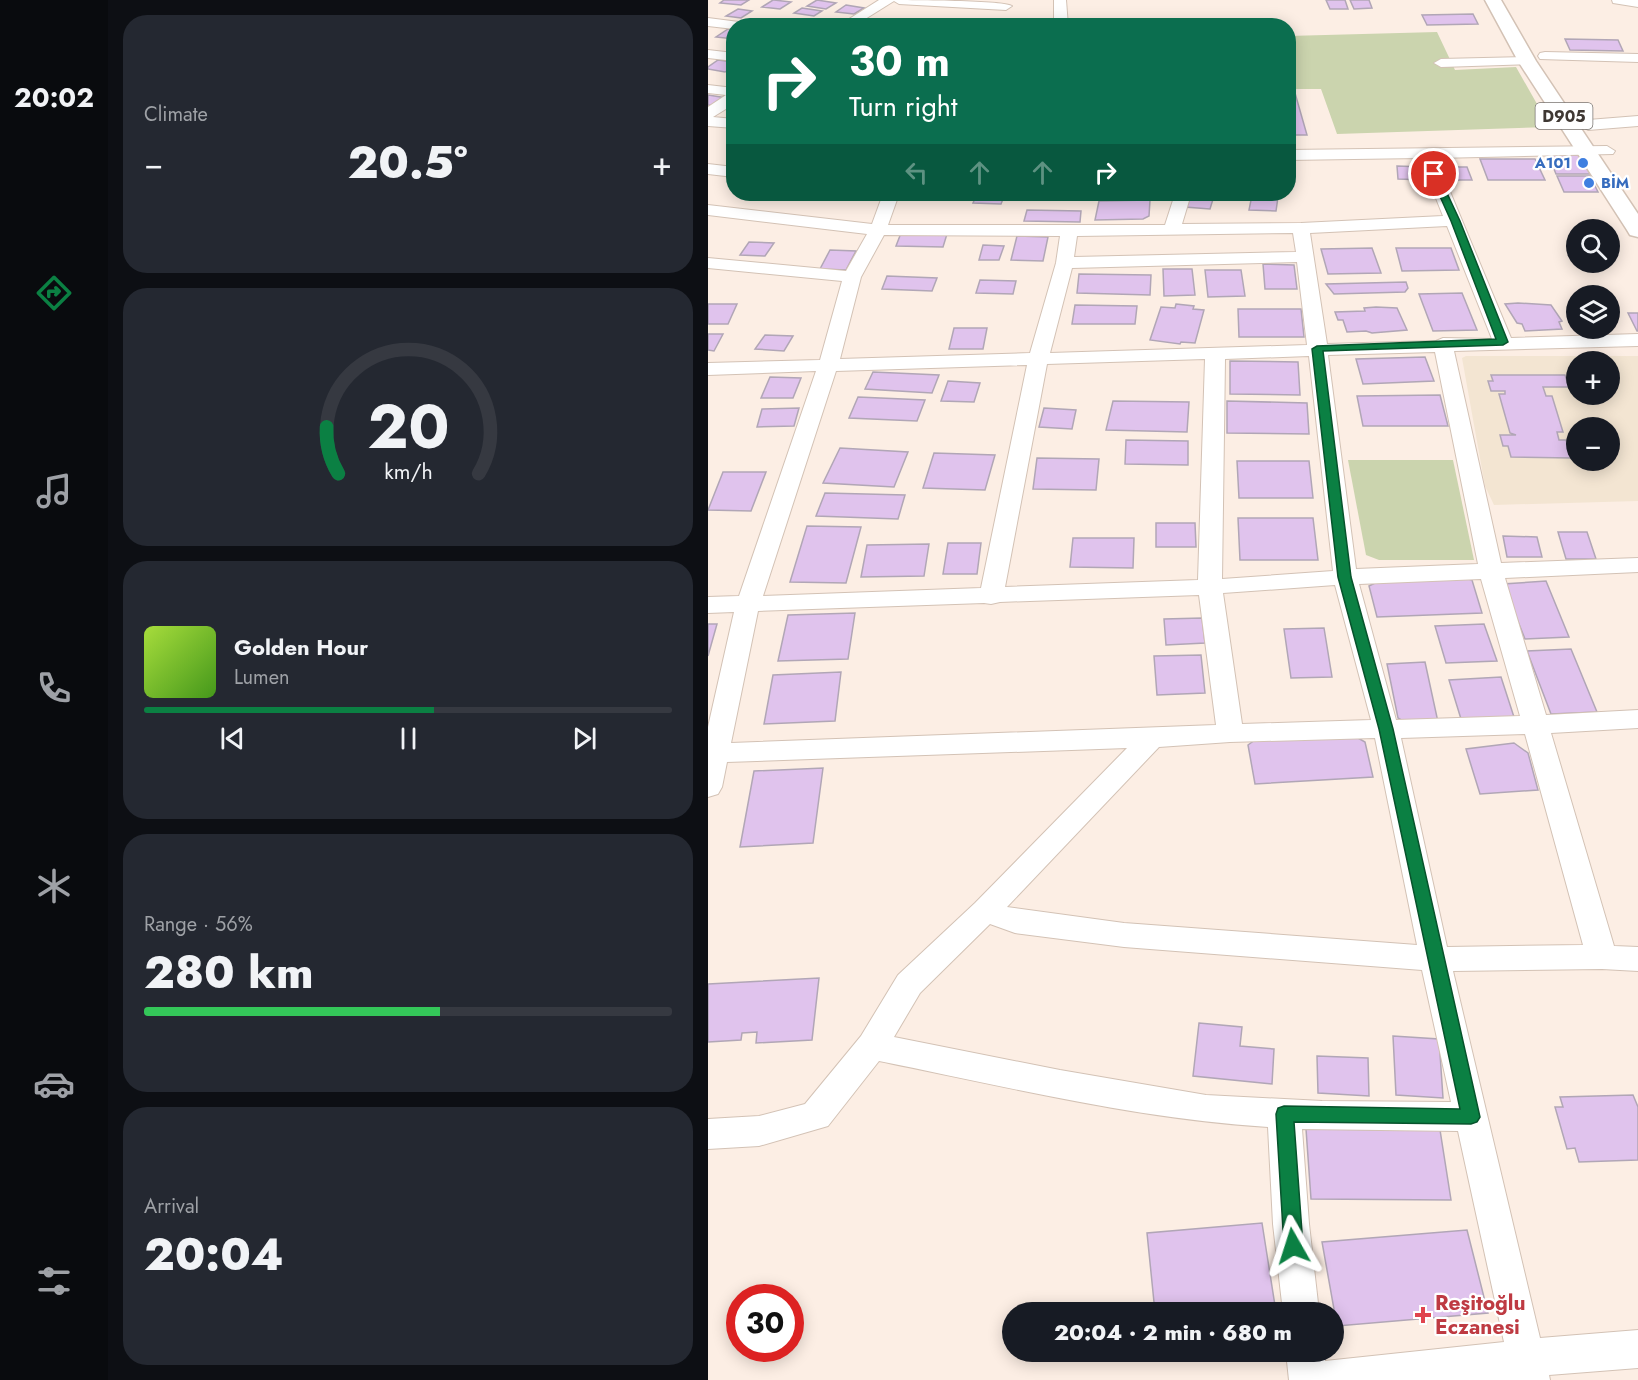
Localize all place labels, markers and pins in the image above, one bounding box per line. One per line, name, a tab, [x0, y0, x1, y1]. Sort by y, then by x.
pin	[1408, 148, 1459, 199]
place label: A101	[1534, 152, 1571, 174]
marker: A101	[1576, 156, 1590, 170]
place label: BİM	[1601, 172, 1629, 194]
marker: BİM	[1582, 176, 1596, 190]
place label: Reşitoğlu Eczanesi	[1435, 1288, 1526, 1342]
marker: Reşitoğlu Eczanesi	[1416, 1308, 1430, 1322]

